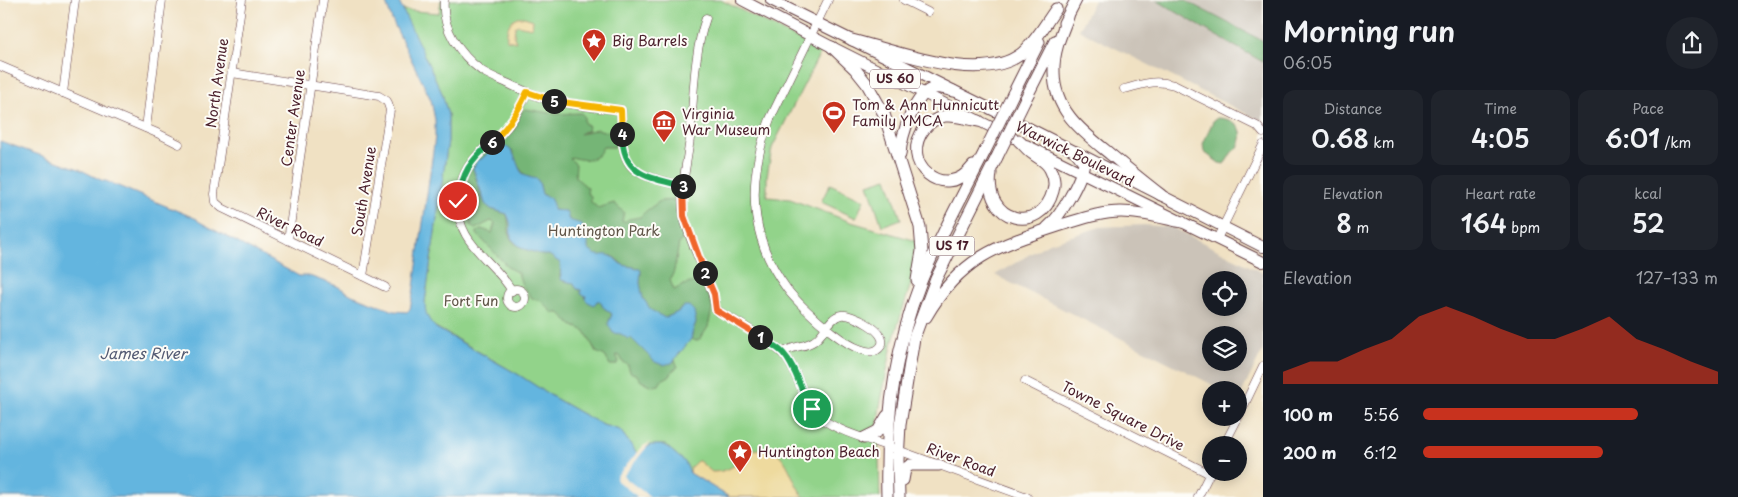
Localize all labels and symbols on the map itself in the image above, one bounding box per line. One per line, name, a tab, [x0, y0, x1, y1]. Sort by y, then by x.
place icon: Big Barrels	[581, 28, 607, 62]
place label: Big Barrels	[612, 30, 687, 51]
street label: North Avenue	[200, 36, 233, 129]
street label: Center Avenue	[275, 68, 310, 168]
road number: US 60	[870, 70, 920, 88]
pin: 5	[542, 88, 566, 114]
place label: Tom & Ann Hunnicutt Family YMCA	[852, 94, 999, 131]
sports icon: Tom & Ann Hunnicutt Family YMCA	[821, 100, 847, 134]
place label: Virginia War Museum	[682, 103, 770, 140]
museum icon: Virginia War Museum	[651, 109, 677, 143]
street label: Warwick Boulevard	[1012, 116, 1138, 192]
pin: 4	[610, 122, 634, 146]
pin: 6	[480, 130, 504, 154]
street label: South Avenue	[346, 144, 381, 237]
pin: 3	[670, 174, 696, 198]
pin	[437, 180, 479, 222]
street label: River Road	[253, 201, 327, 252]
park label: Huntington Park	[548, 220, 660, 241]
road number: US 17	[930, 237, 974, 256]
pin: 2	[692, 260, 718, 286]
park label: Fort Fun	[444, 290, 498, 311]
pin: 1	[748, 324, 772, 350]
water label: James River	[99, 341, 189, 364]
street label: Towne Square Drive	[1058, 376, 1188, 456]
pin	[791, 388, 833, 430]
street label: River Road	[924, 437, 999, 482]
place icon: Huntington Beach	[727, 439, 753, 473]
place label: Huntington Beach	[758, 441, 880, 462]

